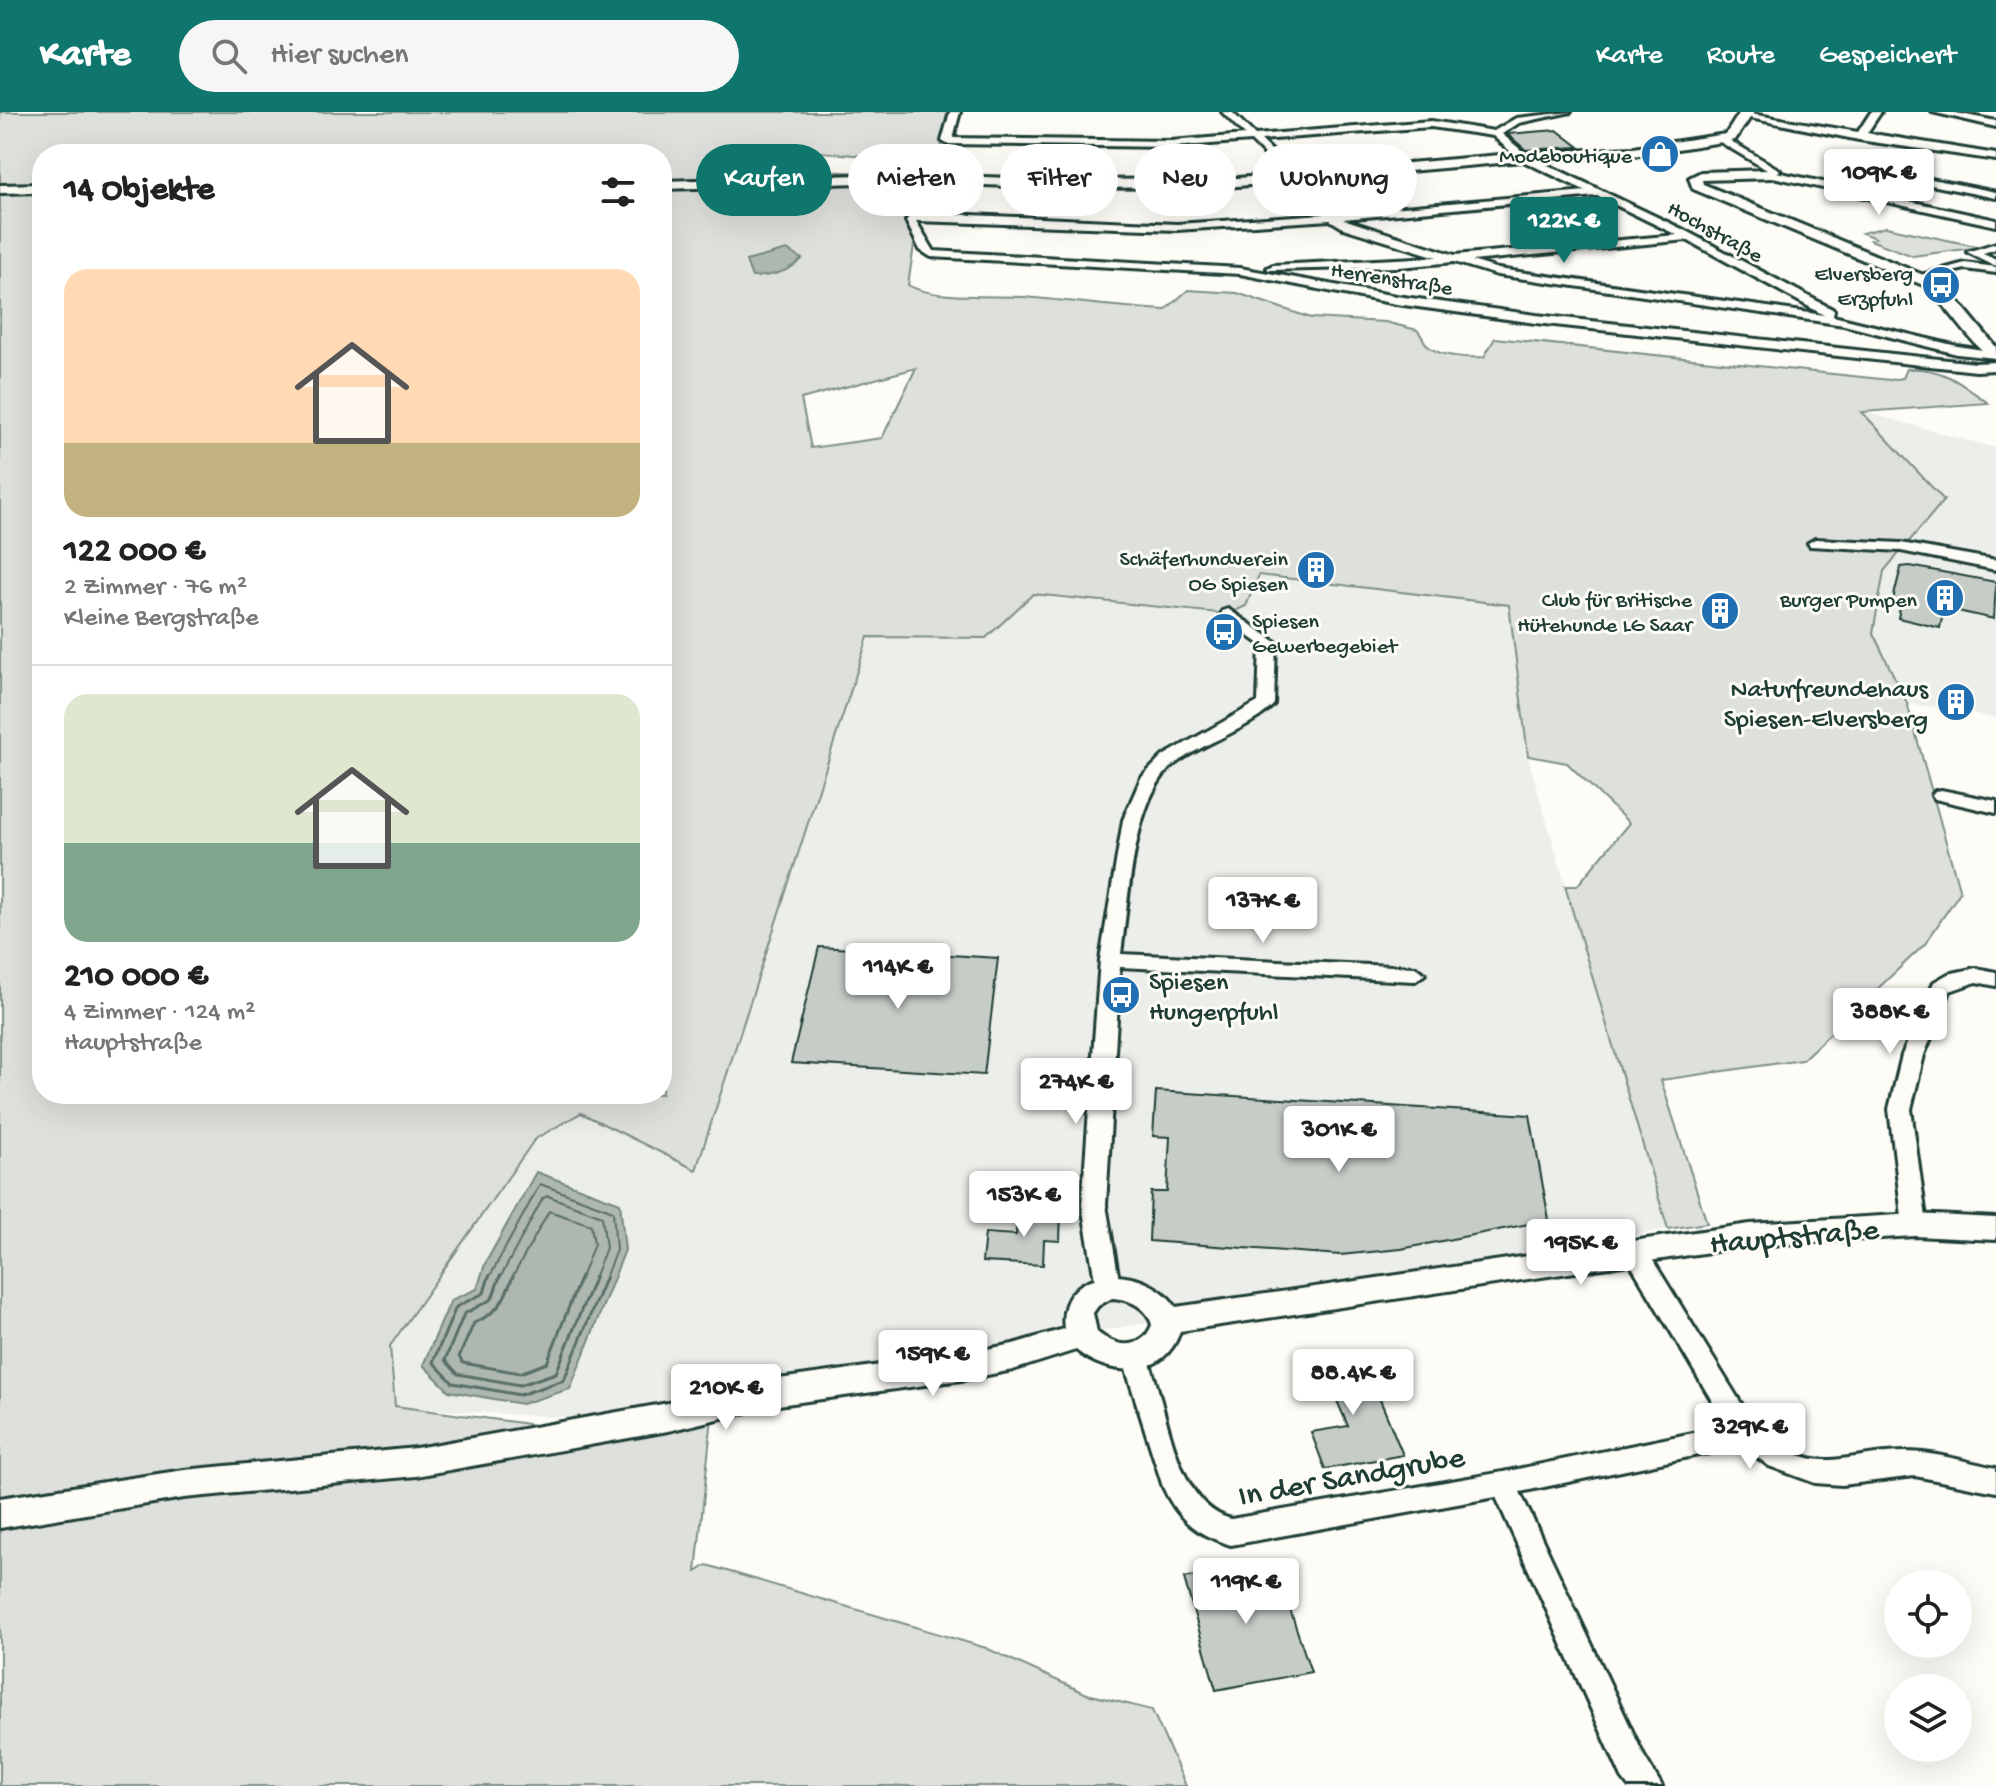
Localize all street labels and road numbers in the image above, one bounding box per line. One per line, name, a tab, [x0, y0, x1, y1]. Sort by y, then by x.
street label: Hochstraße	[1662, 197, 1767, 271]
street label: Herrenstraße	[1329, 258, 1455, 304]
street label: Hauptstraße	[1708, 1213, 1881, 1265]
street label: In der Sandgrube	[1236, 1440, 1468, 1518]

